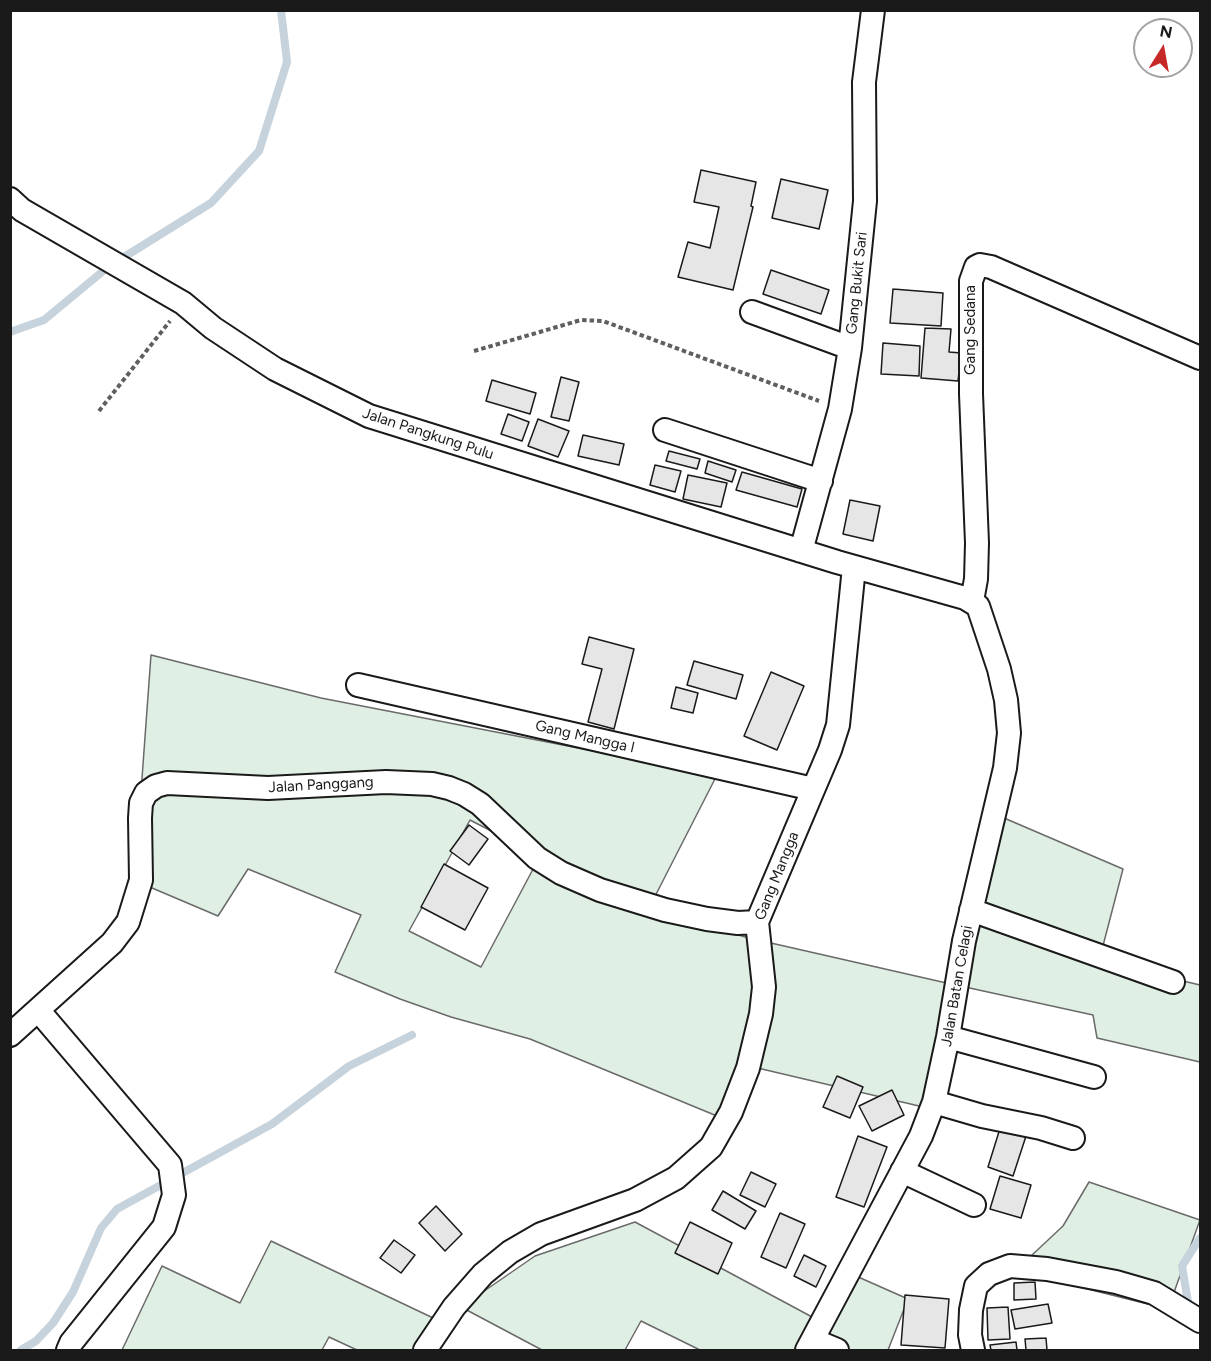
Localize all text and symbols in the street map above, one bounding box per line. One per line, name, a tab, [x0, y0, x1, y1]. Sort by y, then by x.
north arrow	[1133, 18, 1193, 78]
text: N	[1158, 21, 1174, 42]
street label: Gang Bukit Sari	[843, 231, 871, 335]
street label: Gang Sedana	[962, 285, 980, 375]
street label: Jalan Pangkung Pulu	[360, 404, 496, 464]
street label: Gang Mangga I	[533, 717, 637, 757]
street label: Jalan Panggang	[268, 773, 374, 797]
street label: Gang Mangga	[751, 829, 803, 923]
street label: Jalan Batan Celagi	[937, 924, 977, 1048]

